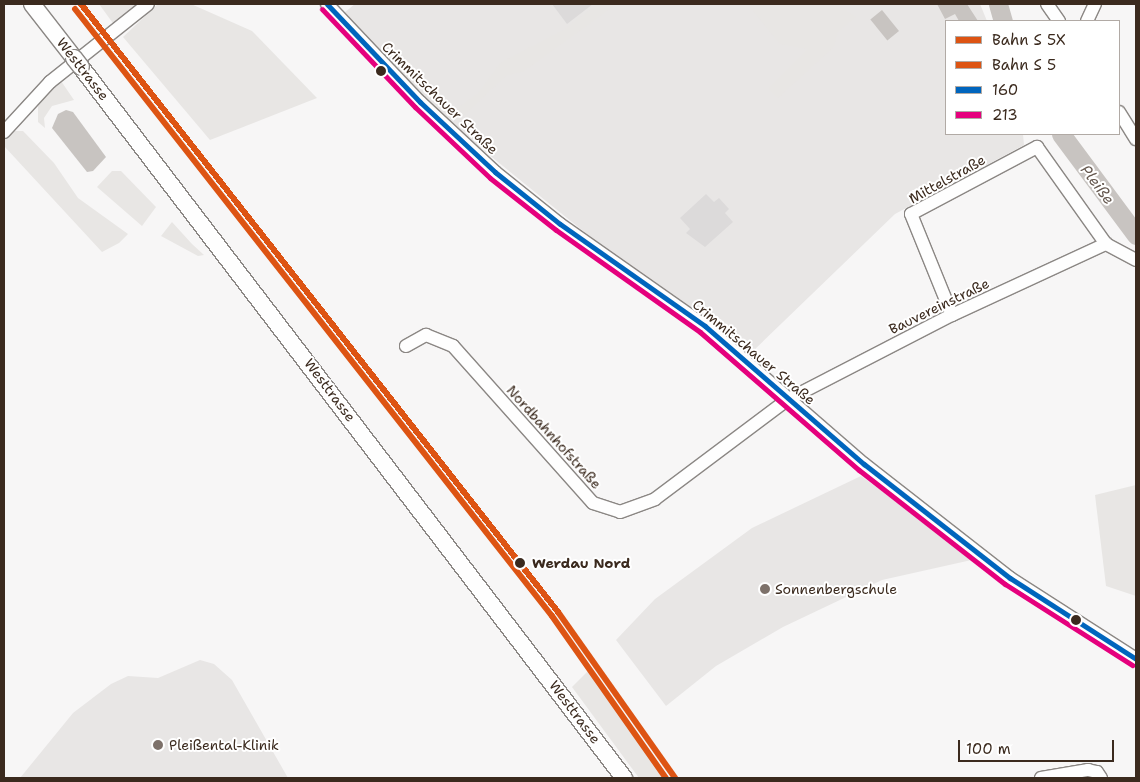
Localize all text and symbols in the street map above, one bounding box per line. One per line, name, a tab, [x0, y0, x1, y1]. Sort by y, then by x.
legend	[945, 20, 1120, 135]
text: Bahn S 5X	[992, 30, 1066, 50]
street label: Westtrasse	[53, 34, 113, 104]
street label: Crimmitschauer Straße	[379, 38, 501, 158]
text: Bahn S 5	[992, 55, 1056, 75]
unlabelled marker	[376, 66, 386, 76]
text: 160	[992, 80, 1018, 100]
text: 213	[992, 105, 1018, 125]
street label: Mittelstraße	[906, 151, 988, 207]
water label: Pleiße	[1076, 162, 1118, 208]
street label: Bauvereinstraße	[886, 274, 992, 338]
street label: Crimmitschauer Straße	[689, 296, 819, 408]
street label: Westtrasse	[301, 355, 359, 425]
street label: Nordbahnhofstraße	[503, 382, 605, 492]
marker: Werdau Nord	[512, 555, 528, 571]
place label: Werdau Nord	[532, 555, 630, 571]
place label: Sonnenbergschule	[775, 581, 897, 597]
marker: Sonnenbergschule	[759, 583, 771, 595]
unlabelled marker	[1071, 615, 1081, 625]
street label: Westtrasse	[546, 677, 604, 747]
scale bar	[960, 730, 1116, 762]
place label: Pleißental-Klinik	[169, 737, 279, 753]
marker: Pleißental-Klinik	[151, 738, 165, 752]
text: 100 m	[966, 739, 1011, 759]

